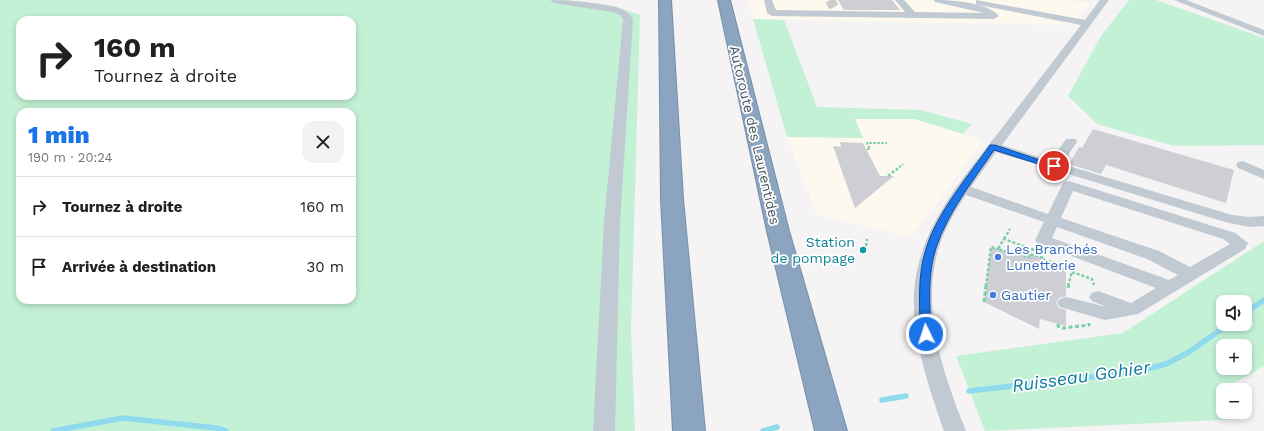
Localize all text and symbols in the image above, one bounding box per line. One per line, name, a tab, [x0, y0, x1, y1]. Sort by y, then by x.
text: 160 m	[94, 31, 176, 64]
icon: right	[28, 32, 80, 84]
street label: Autoroute des Laurentides	[727, 44, 783, 226]
text: Tournez à droite	[94, 65, 237, 86]
text: 1 min	[28, 121, 90, 149]
button: close	[302, 121, 344, 163]
pin	[1037, 149, 1071, 183]
text: 190 m · 20:24	[28, 150, 112, 165]
icon: arrive	[1043, 155, 1065, 177]
icon: right	[28, 196, 50, 218]
text: Tournez à droite	[62, 198, 182, 216]
text: 160 m	[300, 198, 344, 216]
place label: Station de pompage	[771, 234, 855, 266]
place label: Les Branchés Lunetterie	[1006, 241, 1098, 273]
marker: Station de pompage	[858, 245, 868, 255]
marker: Les Branchés Lunetterie	[993, 252, 1003, 262]
icon: arrive	[28, 256, 50, 278]
text: Arrivée à destination	[62, 258, 216, 276]
text: 30 m	[307, 258, 344, 276]
place label: Gautier	[1001, 287, 1051, 303]
marker: Gautier	[988, 290, 998, 300]
map controls	[1216, 295, 1252, 419]
button: sound	[1216, 295, 1252, 331]
position arrow	[905, 313, 947, 355]
button: +	[1216, 339, 1252, 375]
water label: Ruisseau Gohier	[1011, 356, 1152, 396]
button: −	[1216, 383, 1252, 419]

